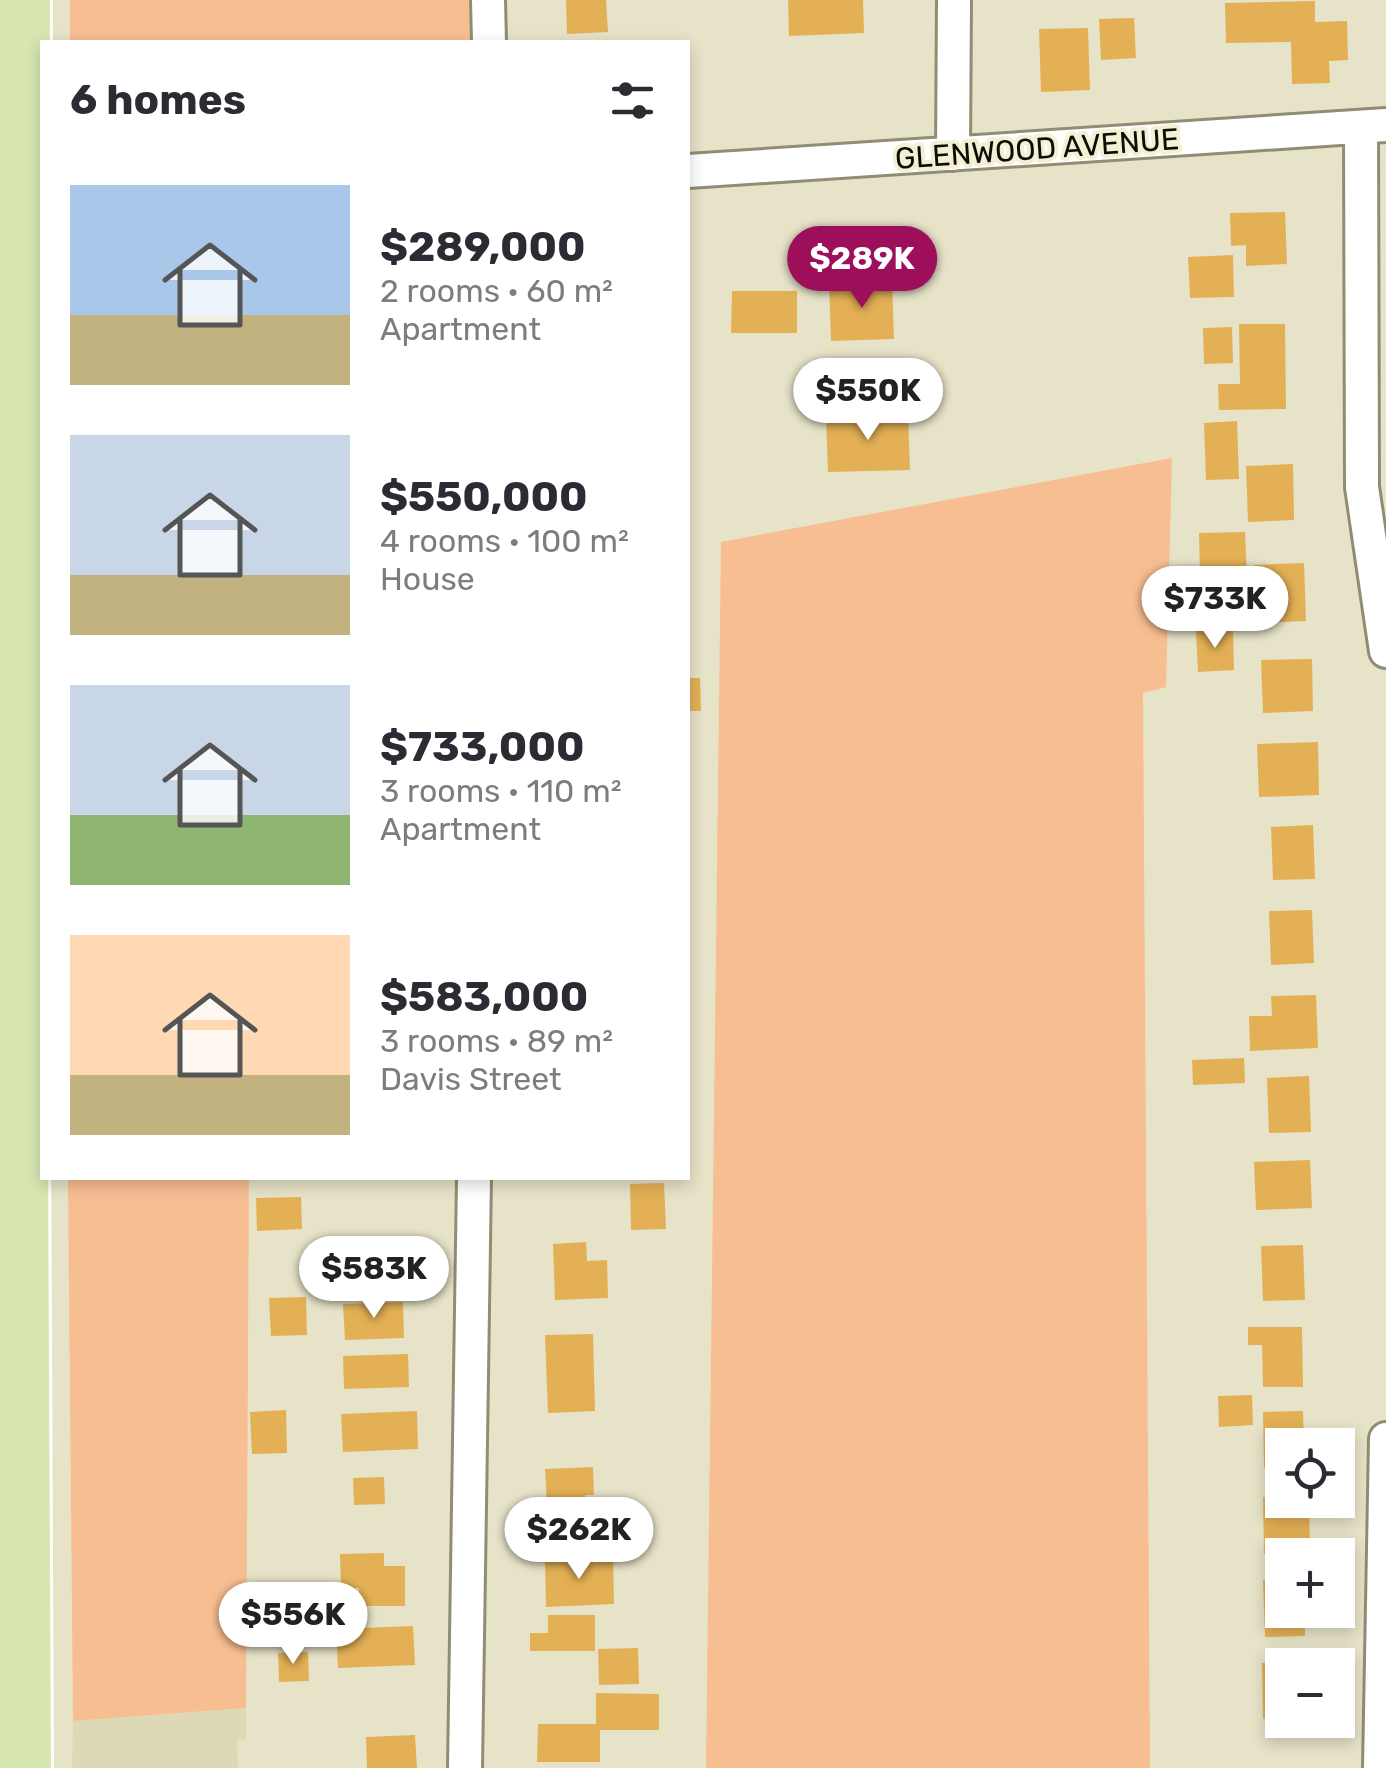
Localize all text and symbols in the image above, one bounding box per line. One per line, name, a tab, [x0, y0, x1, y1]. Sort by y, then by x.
icon: filters	[605, 73, 660, 128]
text: 6 homes	[70, 75, 246, 125]
street label: GLENWOOD AVENUE	[894, 121, 1180, 177]
text: $289,000	[380, 222, 586, 272]
icon: home	[150, 225, 270, 345]
pin: $289K	[792, 226, 932, 311]
text: $289K	[809, 239, 915, 277]
text: 2 rooms · 60 m²	[380, 272, 613, 310]
text: Apartment	[380, 310, 541, 348]
pin: $550K	[798, 358, 938, 443]
text: $550K	[815, 371, 921, 409]
text: $550,000	[380, 472, 588, 522]
icon: home	[150, 475, 270, 595]
text: 4 rooms · 100 m²	[380, 522, 629, 560]
text: House	[380, 560, 475, 598]
pin: $733K	[1145, 566, 1285, 651]
text: $733K	[1163, 579, 1267, 617]
text: $733,000	[380, 722, 585, 772]
icon: home	[150, 725, 270, 845]
text: 3 rooms · 110 m²	[380, 772, 622, 810]
text: Apartment	[380, 810, 541, 848]
text: $583,000	[380, 972, 588, 1022]
icon: home	[150, 975, 270, 1095]
text: 3 rooms · 89 m²	[380, 1022, 613, 1060]
text: Davis Street	[380, 1060, 562, 1098]
pin: $583K	[304, 1236, 444, 1321]
text: $583K	[321, 1249, 427, 1287]
map controls	[1265, 1428, 1355, 1738]
button: locate	[1265, 1428, 1355, 1518]
pin: $262K	[509, 1497, 649, 1582]
text: $262K	[526, 1510, 632, 1548]
button: +	[1265, 1538, 1355, 1628]
pin: $556K	[223, 1582, 363, 1667]
text: $556K	[241, 1595, 345, 1633]
button: −	[1265, 1648, 1355, 1738]

